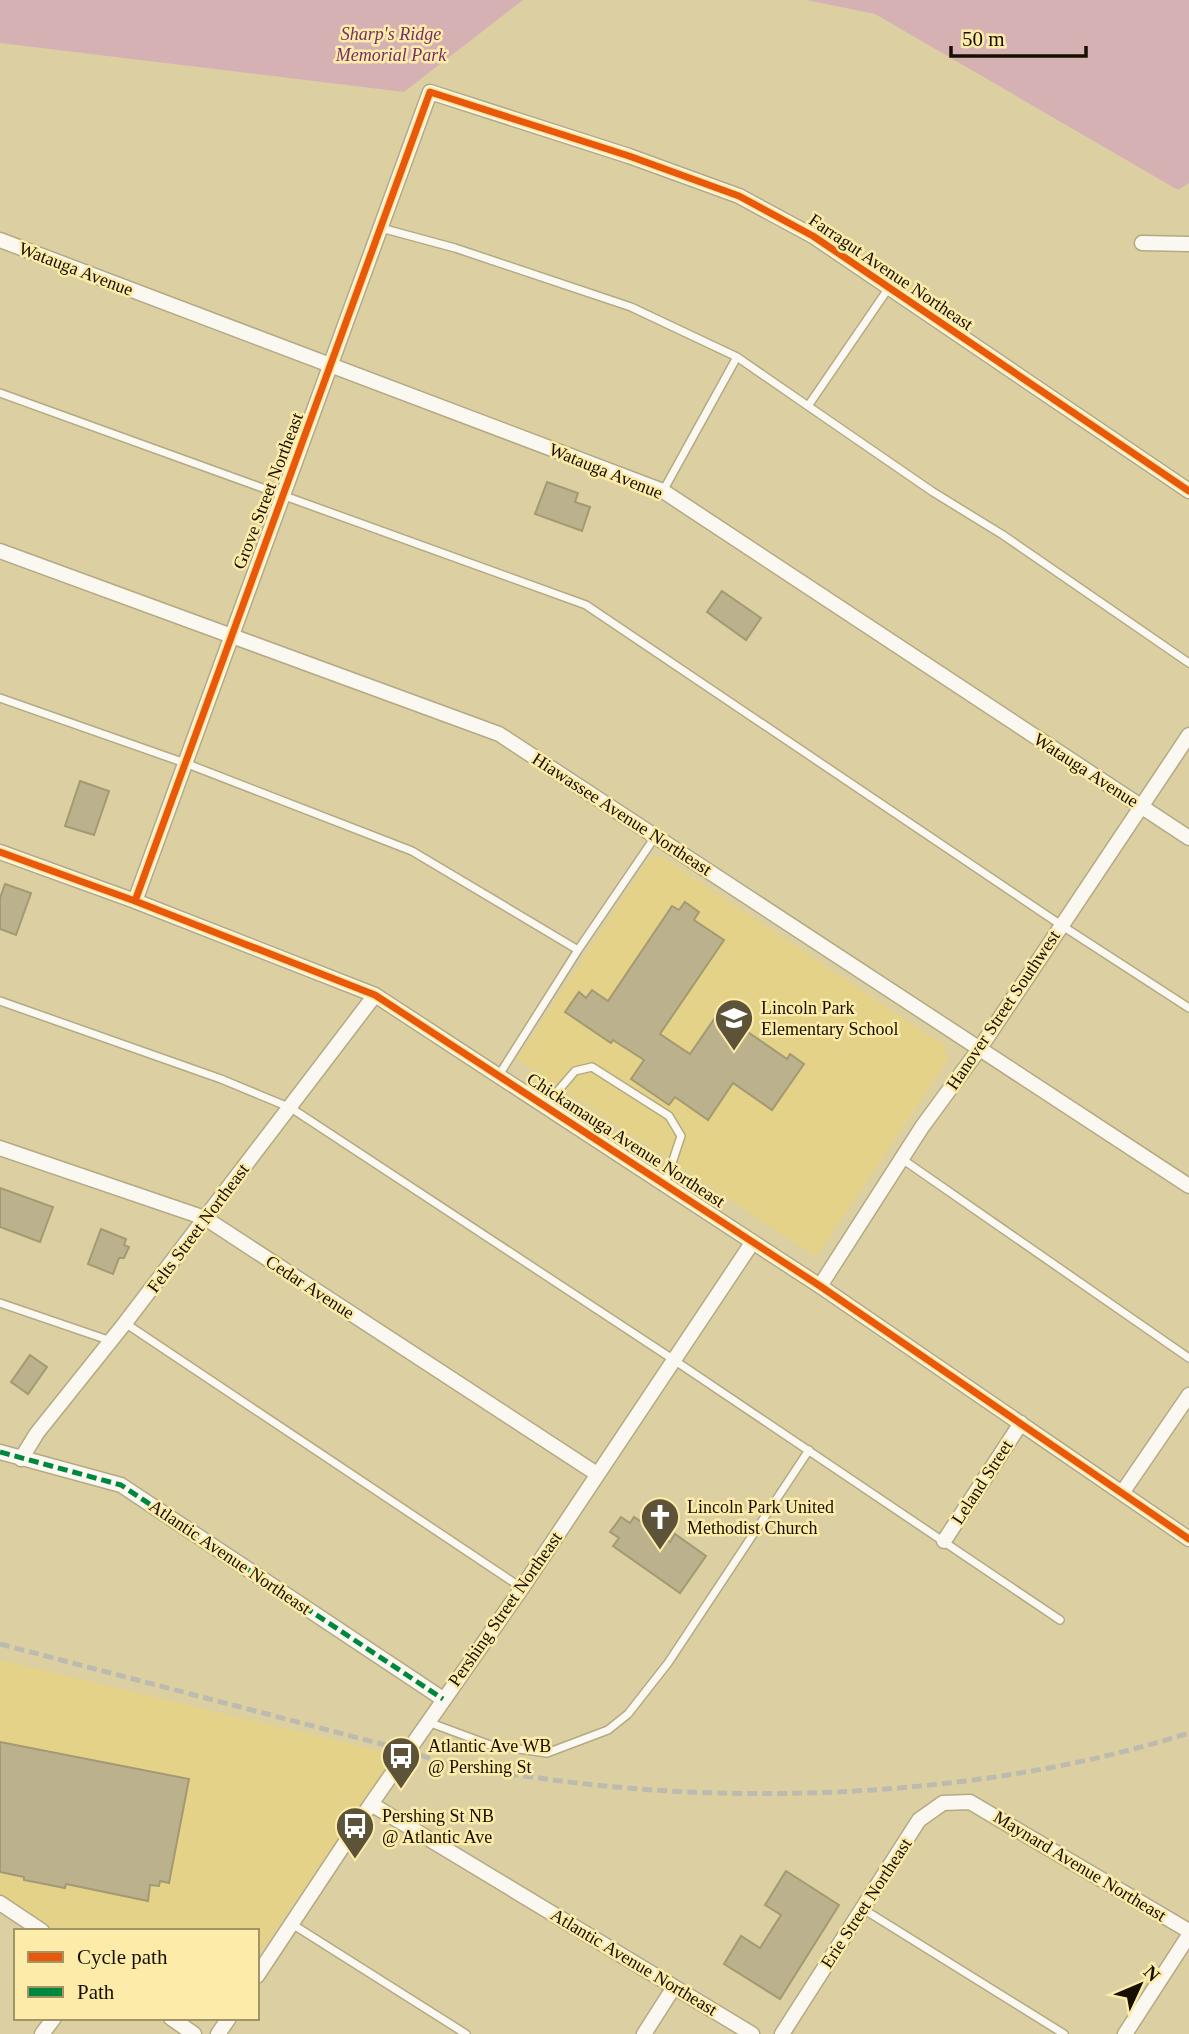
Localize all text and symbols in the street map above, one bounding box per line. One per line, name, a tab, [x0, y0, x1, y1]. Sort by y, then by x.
scale bar	[951, 14, 1086, 58]
park label: Sharp's Ridge Memorial Park	[335, 24, 447, 65]
text: 50 m	[962, 27, 1005, 51]
street label: Farragut Avenue Northeast	[805, 210, 977, 334]
street label: Watauga Avenue	[16, 238, 136, 300]
street label: Grove Street Northeast	[229, 410, 307, 572]
street label: Watauga Avenue	[546, 439, 666, 503]
street label: Watauga Avenue	[1030, 729, 1142, 811]
street label: Hiawassee Avenue Northeast	[529, 749, 715, 879]
street label: Hanover Street Southwest	[942, 926, 1064, 1094]
school or university icon: Lincoln Park Elementary School	[713, 997, 755, 1052]
place label: Lincoln Park Elementary School	[761, 998, 898, 1039]
street label: Chickamauga Avenue Northeast	[523, 1069, 729, 1211]
street label: Felts Street Northeast	[143, 1160, 253, 1296]
street label: Cedar Avenue	[262, 1251, 358, 1323]
street label: Leland Street	[947, 1436, 1017, 1528]
street label: Atlantic Avenue Northeast	[145, 1495, 315, 1619]
church icon: Lincoln Park United Methodist Church	[639, 1496, 681, 1551]
place label: Lincoln Park United Methodist Church	[687, 1497, 834, 1538]
street label: Pershing Street Northeast	[444, 1528, 566, 1690]
bus stop icon: Atlantic Ave WB @ Pershing St	[380, 1735, 422, 1790]
place label: Atlantic Ave WB @ Pershing St	[428, 1736, 551, 1777]
bus stop icon: Pershing St NB @ Atlantic Ave	[334, 1805, 376, 1860]
place label: Pershing St NB @ Atlantic Ave	[382, 1806, 494, 1847]
street label: Maynard Avenue Northeast	[990, 1807, 1170, 1925]
street label: Erie Street Northeast	[817, 1834, 915, 1972]
street label: Atlantic Avenue Northeast	[547, 1904, 721, 2020]
legend	[14, 1929, 259, 2020]
text: Cycle path	[77, 1945, 168, 1969]
north arrow	[1105, 1950, 1175, 2020]
text: N	[1140, 1961, 1164, 1986]
text: Path	[77, 1980, 115, 2004]

